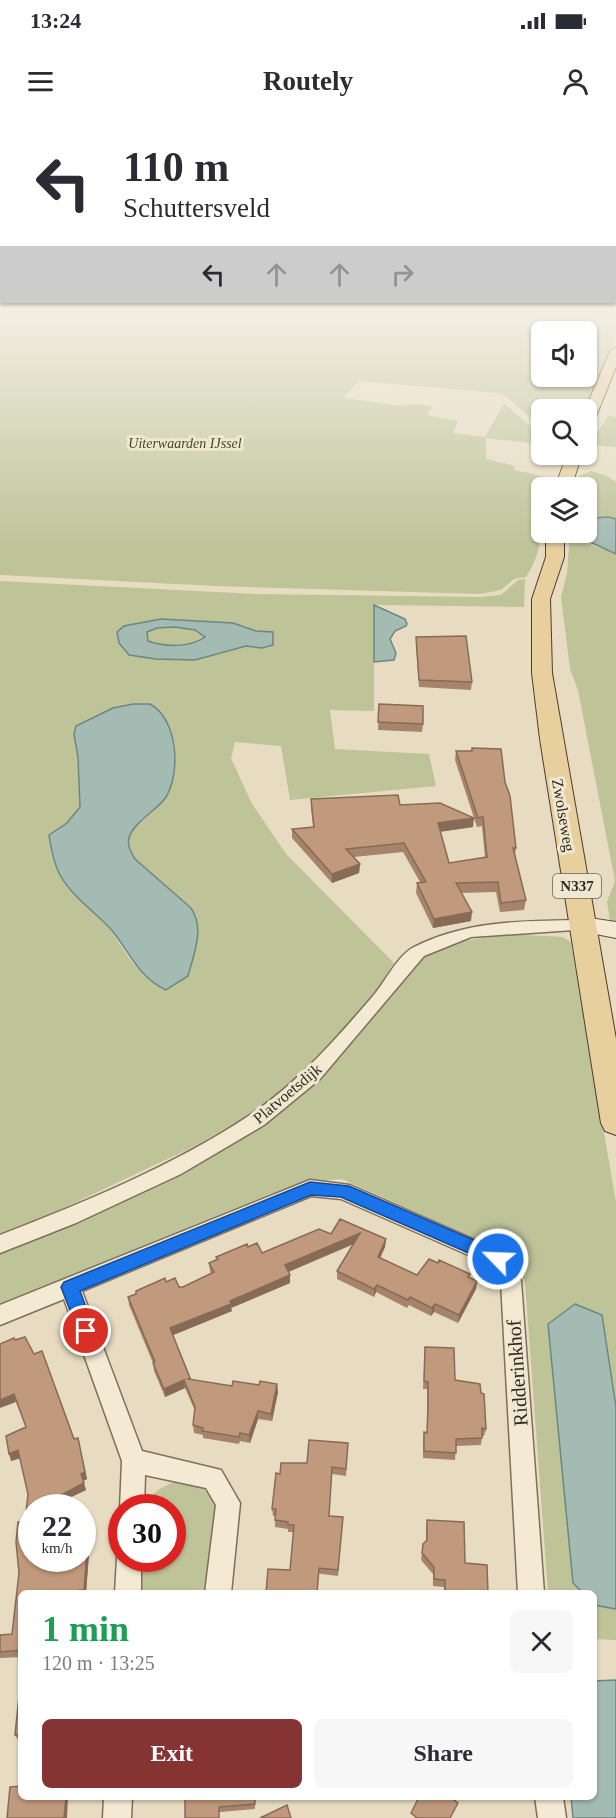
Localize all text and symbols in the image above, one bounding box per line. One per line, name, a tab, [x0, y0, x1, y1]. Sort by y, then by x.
text: 13:24	[30, 8, 81, 33]
icon: menu	[24, 65, 57, 98]
icon: person	[559, 65, 592, 98]
text: Routely	[263, 66, 353, 96]
icon: left	[24, 144, 102, 222]
text: 110 m	[123, 144, 229, 190]
text: Schuttersveld	[123, 193, 270, 223]
icon: left	[197, 258, 230, 291]
icon: ahead	[260, 258, 293, 291]
icon: ahead	[323, 258, 356, 291]
icon: right	[386, 258, 419, 291]
map controls	[531, 321, 597, 543]
button: sound	[531, 321, 597, 387]
button: search	[531, 399, 597, 465]
park label: Uiterwaarden IJssel	[128, 436, 242, 451]
button: layers	[531, 477, 597, 543]
street label: Zwolseweg	[548, 777, 578, 853]
road number: N337	[553, 874, 601, 898]
street label: Platvoetsdijk	[250, 1060, 325, 1128]
position arrow	[466, 1227, 530, 1291]
pin	[60, 1305, 111, 1356]
icon: arrive	[69, 1314, 102, 1347]
street label: Ridderinkhof	[502, 1319, 532, 1427]
speed limit sign: 30	[108, 1494, 186, 1572]
text: 22	[42, 1509, 72, 1542]
text: km/h	[42, 1540, 72, 1556]
text: 1 min	[42, 1609, 129, 1649]
button: close	[510, 1610, 573, 1673]
text: 120 m · 13:25	[42, 1652, 155, 1674]
button: Exit	[42, 1719, 302, 1788]
button: Share	[314, 1719, 573, 1788]

